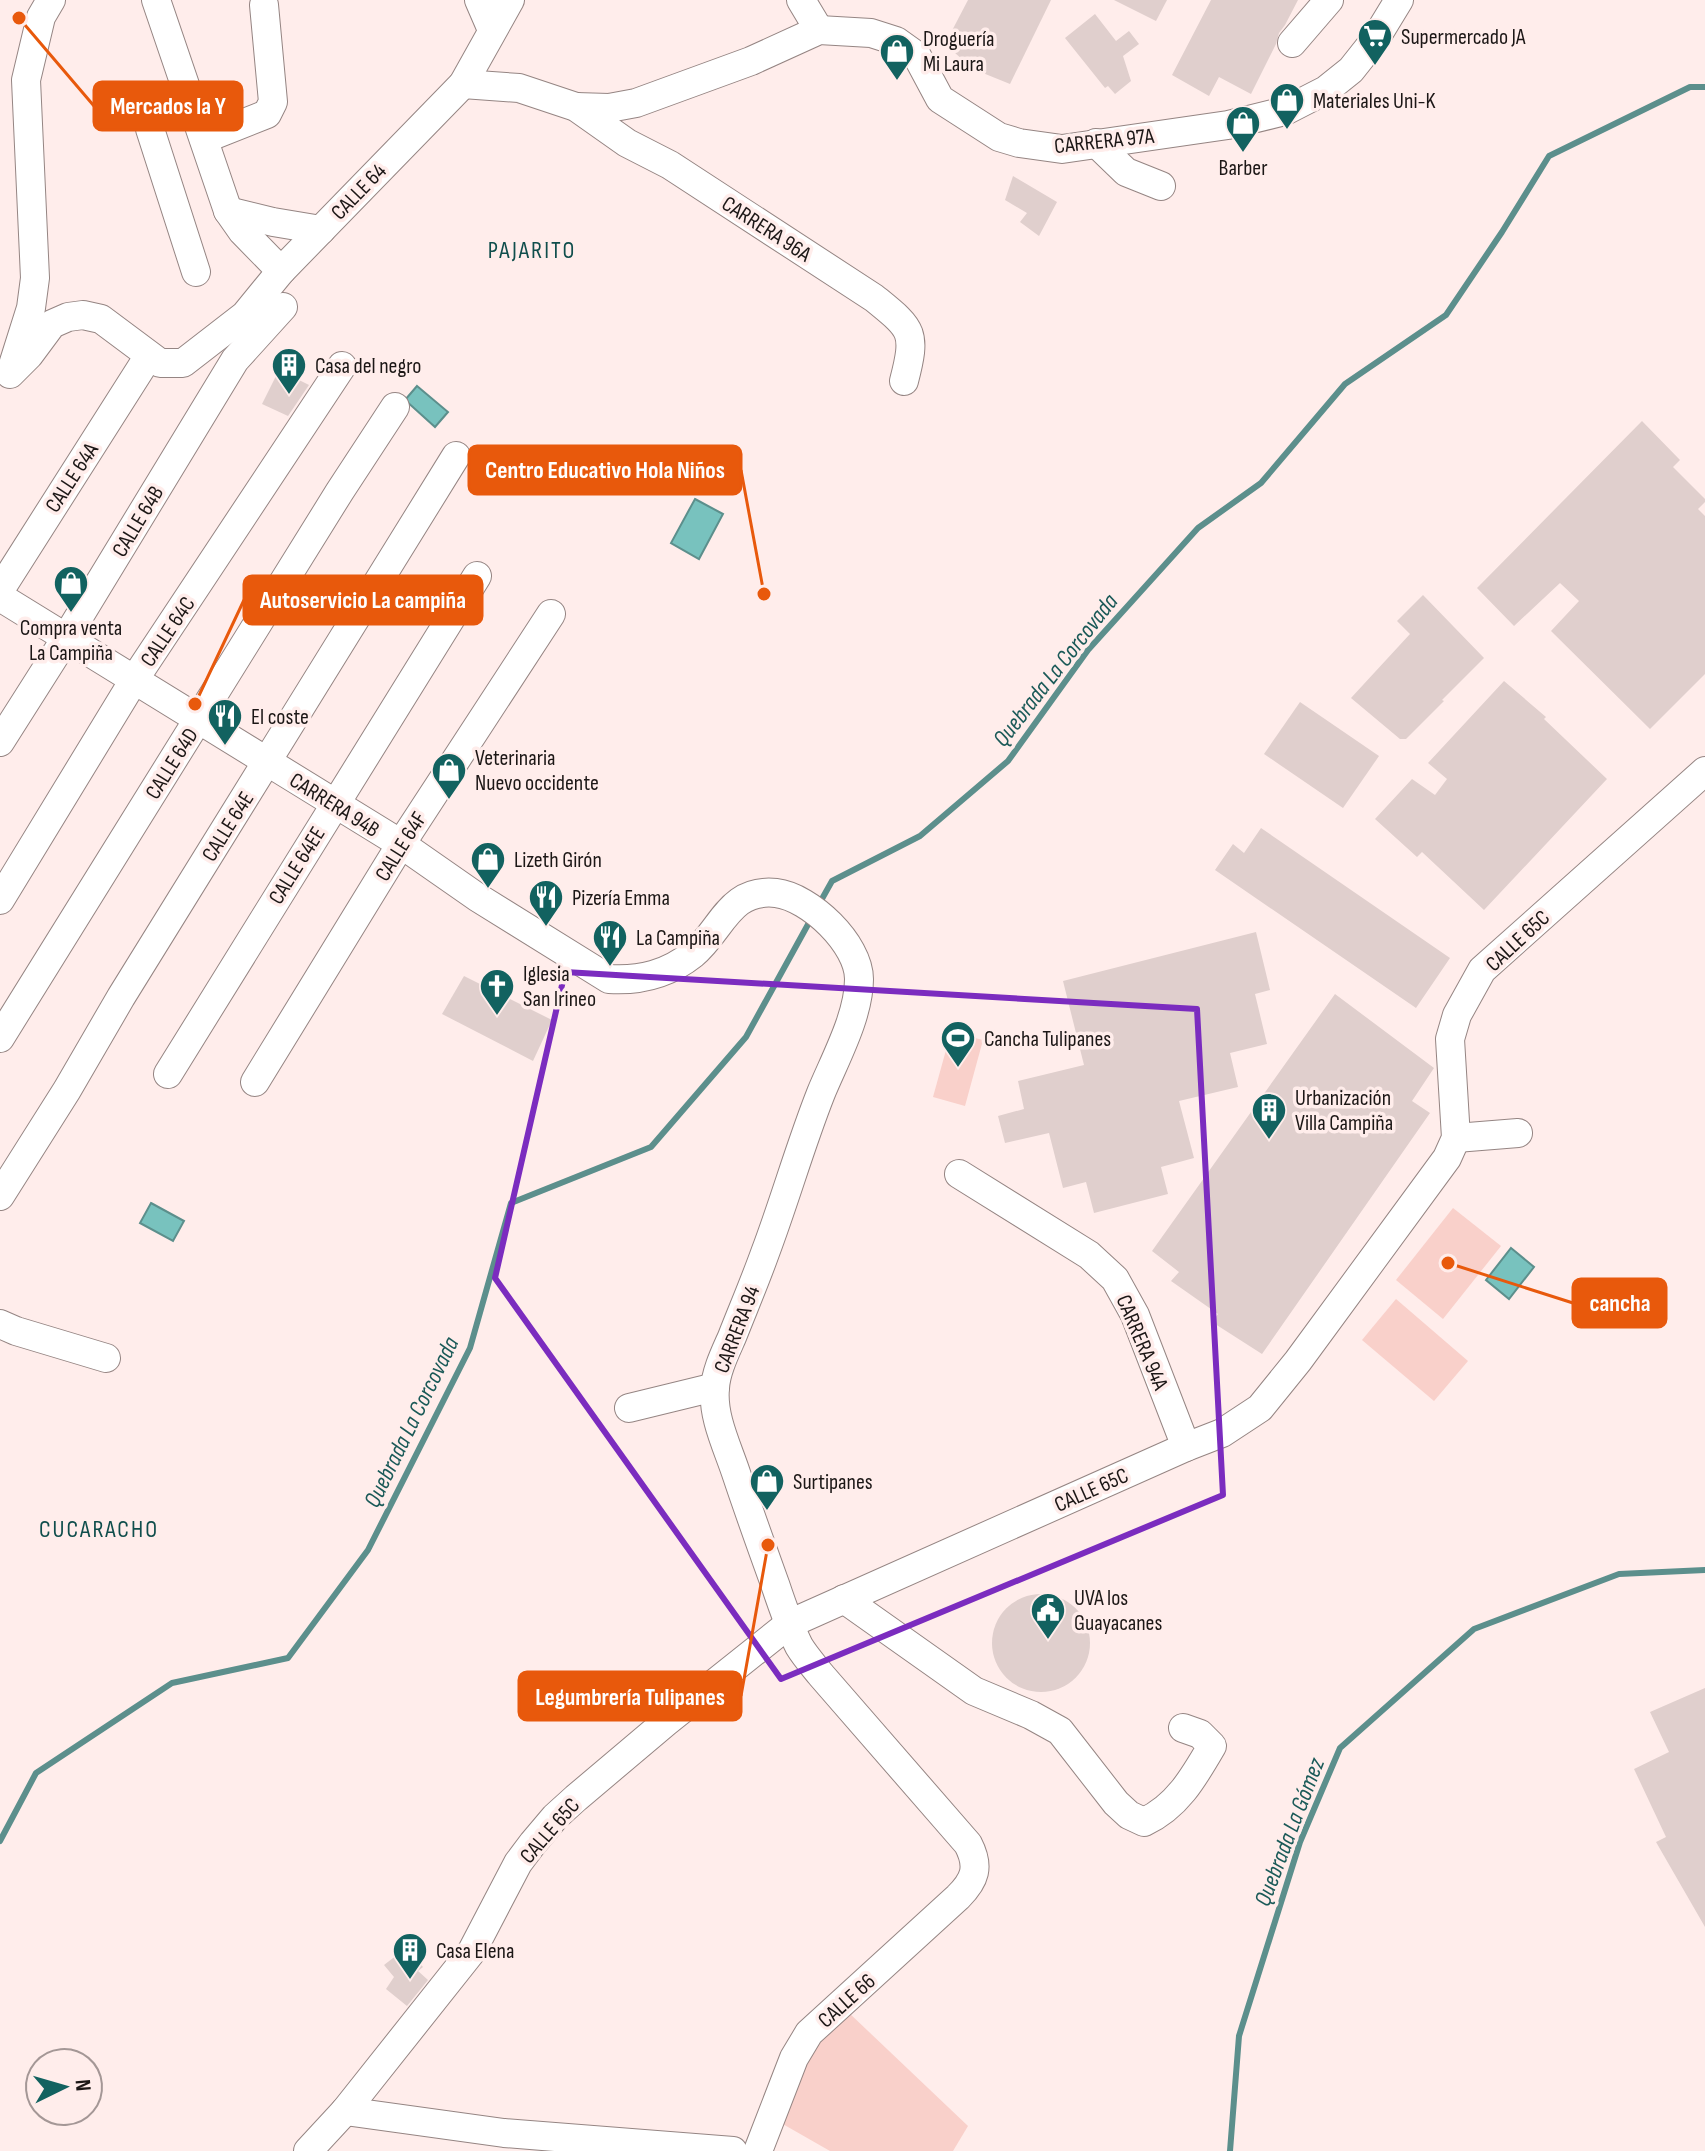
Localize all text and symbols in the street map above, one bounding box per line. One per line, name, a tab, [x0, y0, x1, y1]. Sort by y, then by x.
supermarket icon: Supermercado JA	[1356, 17, 1394, 67]
place label: Supermercado JA	[1401, 24, 1526, 51]
place label: Droguería Mi Laura	[923, 26, 995, 78]
shop icon: Droguería Mi Laura	[878, 32, 916, 82]
shop icon: Materiales Uni-K	[1268, 81, 1306, 131]
callout: Mercados la Y	[94, 82, 242, 130]
place label: Materiales Uni-K	[1313, 88, 1436, 115]
text: Mercados la Y	[110, 92, 226, 121]
shop icon: Barber	[1224, 104, 1262, 154]
street label: CARRERA 97A	[1053, 123, 1156, 160]
place label: Barber	[1219, 155, 1267, 182]
street label: CALLE 64	[326, 158, 392, 226]
street label: CARRERA 96A	[716, 190, 816, 268]
district label: PAJARITO	[488, 236, 576, 265]
building icon: Casa del negro	[270, 346, 308, 396]
place label: Casa del negro	[315, 353, 421, 380]
street label: CALLE 64A	[40, 437, 105, 518]
callout: Centro Educativo Hola Niños	[469, 446, 741, 494]
text: Centro Educativo Hola Niños	[485, 456, 725, 485]
street label: CALLE 64B	[107, 481, 170, 562]
shop icon: Compra venta La Campiña	[52, 564, 90, 614]
callout: Autoservicio La campiña	[244, 576, 482, 624]
text: Autoservicio La campiña	[259, 586, 466, 615]
water label: Quebrada La Corcovada	[987, 588, 1124, 753]
street label: CALLE 64C	[135, 592, 201, 672]
place label: Compra venta La Campiña	[20, 615, 122, 667]
restaurant icon: El coste	[206, 697, 244, 747]
place label: El coste	[251, 704, 309, 731]
street label: CALLE 64D	[140, 723, 205, 804]
place label: Veterinaria Nuevo occidente	[475, 745, 599, 797]
shop icon: Veterinaria Nuevo occidente	[430, 751, 468, 801]
street label: CARRERA 94B	[284, 767, 384, 844]
street label: CALLE 64E	[196, 787, 260, 867]
street label: CALLE 64F	[369, 807, 433, 887]
street label: CALLE 64EE	[263, 822, 332, 910]
shop icon: Lizeth Girón	[469, 840, 507, 890]
place label: Lizeth Girón	[514, 847, 602, 874]
restaurant icon: Pizería Emma	[527, 878, 565, 928]
place label: Pizería Emma	[572, 885, 670, 912]
street label: CALLE 65C	[1480, 905, 1556, 978]
restaurant icon: La Campiña	[591, 918, 629, 968]
place label: La Campiña	[636, 925, 720, 952]
place label: Iglesia San Irineo	[523, 961, 596, 1013]
church icon: Iglesia San Irineo	[478, 967, 516, 1017]
sports icon: Cancha Tulipanes	[939, 1019, 977, 1069]
place label: Cancha Tulipanes	[984, 1026, 1111, 1053]
place label: Urbanización Villa Campiña	[1295, 1085, 1393, 1137]
building icon: Urbanización Villa Campiña	[1250, 1091, 1288, 1141]
callout: cancha	[1573, 1279, 1666, 1327]
street label: CARRERA 94	[708, 1282, 766, 1377]
text: cancha	[1589, 1289, 1651, 1318]
street label: CARRERA 94A	[1110, 1291, 1174, 1395]
water label: Quebrada La Corcovada	[358, 1332, 465, 1512]
shop icon: Surtipanes	[748, 1462, 786, 1512]
street label: CALLE 65C	[1050, 1462, 1133, 1519]
place label: Surtipanes	[793, 1469, 873, 1496]
district label: CUCARACHO	[39, 1515, 159, 1544]
place label: UVA los Guayacanes	[1074, 1585, 1162, 1637]
public building icon: UVA los Guayacanes	[1029, 1591, 1067, 1641]
callout: Legumbrería Tulipanes	[519, 1672, 741, 1720]
text: Legumbrería Tulipanes	[535, 1683, 725, 1712]
water label: Quebrada La Gómez	[1248, 1753, 1332, 1910]
street label: CALLE 65C	[514, 1793, 586, 1869]
building icon: Casa Elena	[391, 1931, 429, 1981]
place label: Casa Elena	[436, 1938, 514, 1965]
street label: CALLE 66	[813, 1968, 881, 2034]
north arrow	[24, 2047, 104, 2127]
text: N	[68, 2078, 96, 2092]

